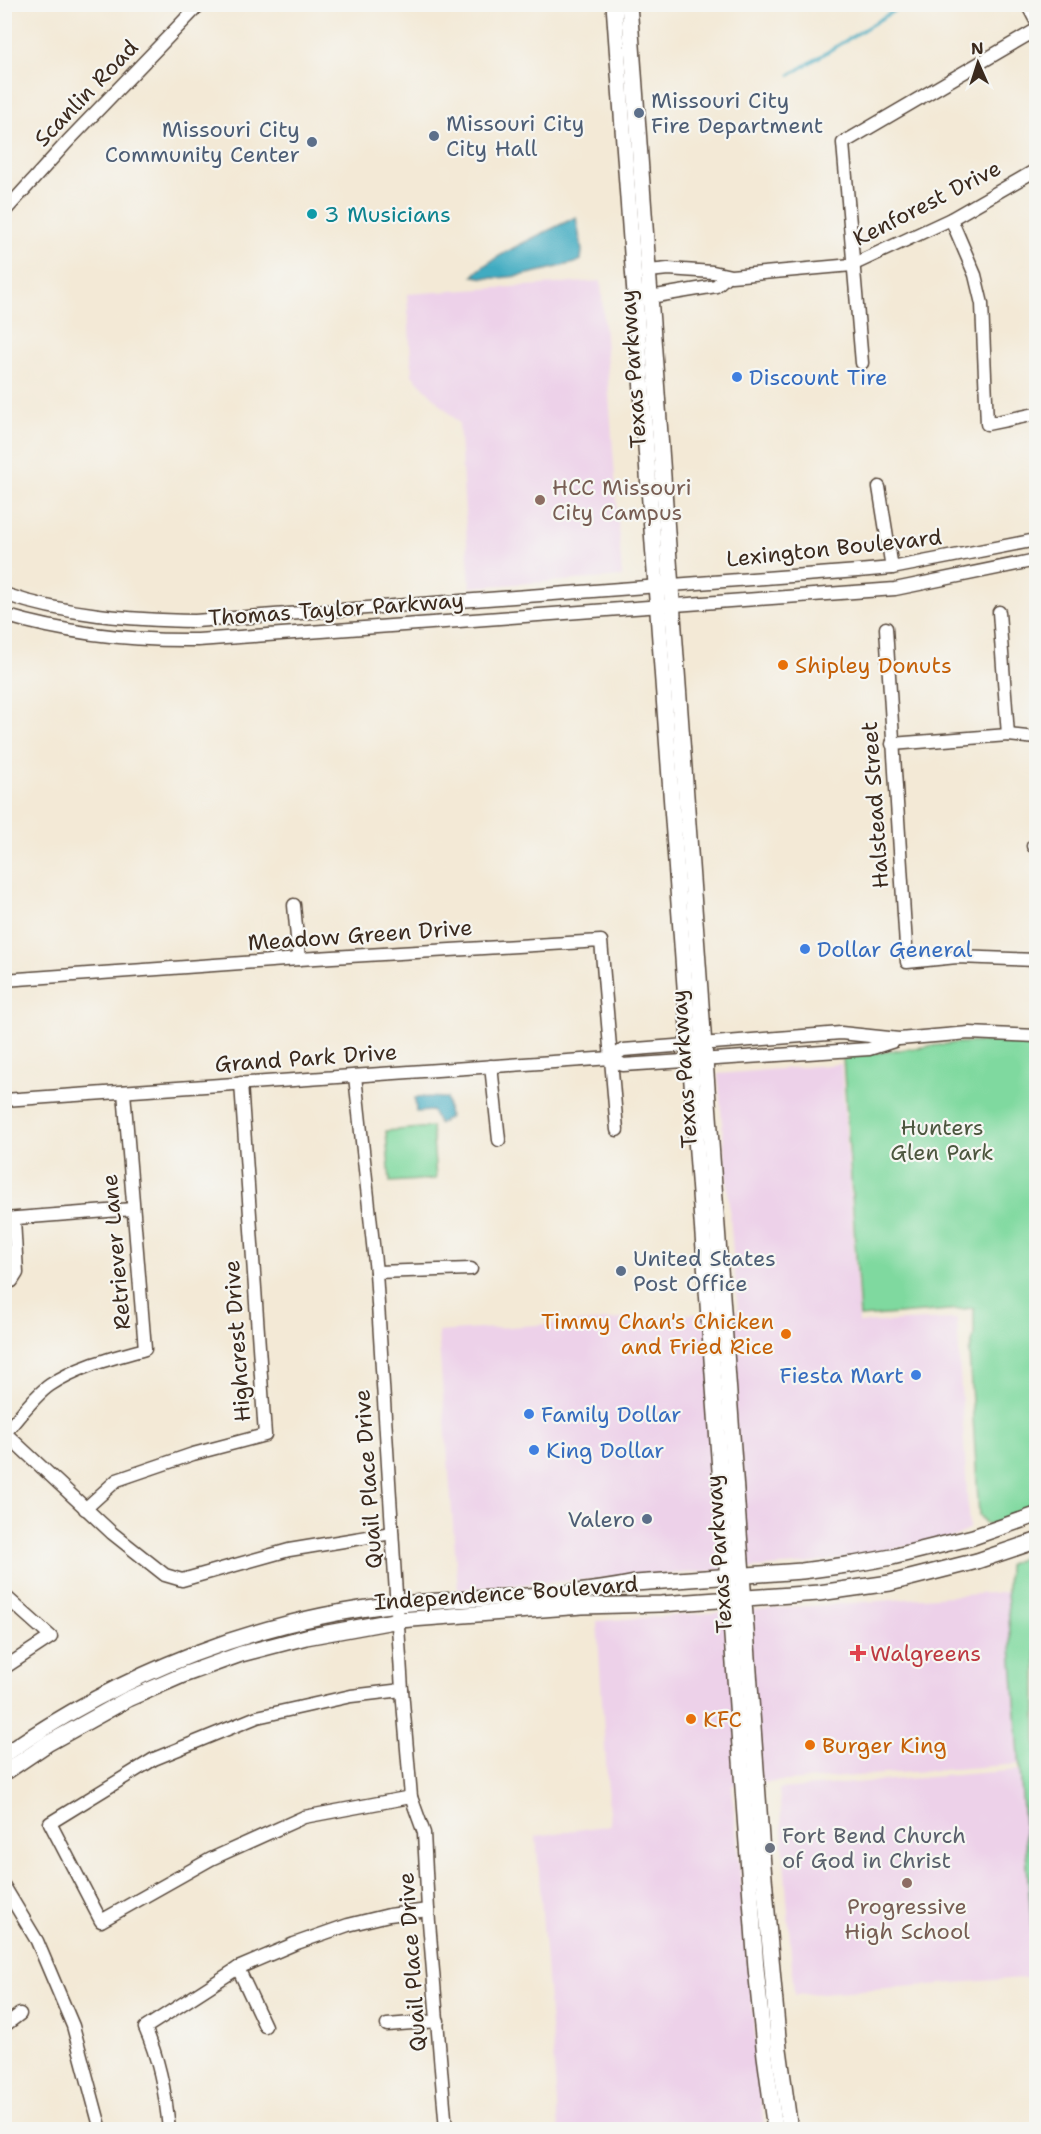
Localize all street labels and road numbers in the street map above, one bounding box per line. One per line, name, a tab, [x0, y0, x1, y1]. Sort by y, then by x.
street label: Scanlin Road	[28, 33, 144, 153]
street label: Kenforest Drive	[848, 153, 1006, 253]
street label: Texas Parkway	[613, 289, 653, 449]
street label: Lexington Boulevard	[725, 522, 943, 574]
street label: Thomas Taylor Parkway	[207, 586, 465, 632]
street label: Halstead Street	[855, 720, 895, 890]
street label: Meadow Green Drive	[247, 913, 473, 957]
street label: Texas Parkway	[664, 989, 704, 1149]
street label: Grand Park Drive	[214, 1037, 398, 1079]
street label: Retriever Lane	[95, 1173, 137, 1331]
street label: Highcrest Drive	[217, 1259, 257, 1423]
street label: Quail Place Drive	[347, 1388, 389, 1570]
street label: Texas Parkway	[699, 1474, 739, 1634]
street label: Independence Boulevard	[373, 1569, 639, 1617]
street label: Quail Place Drive	[391, 1871, 433, 2053]

